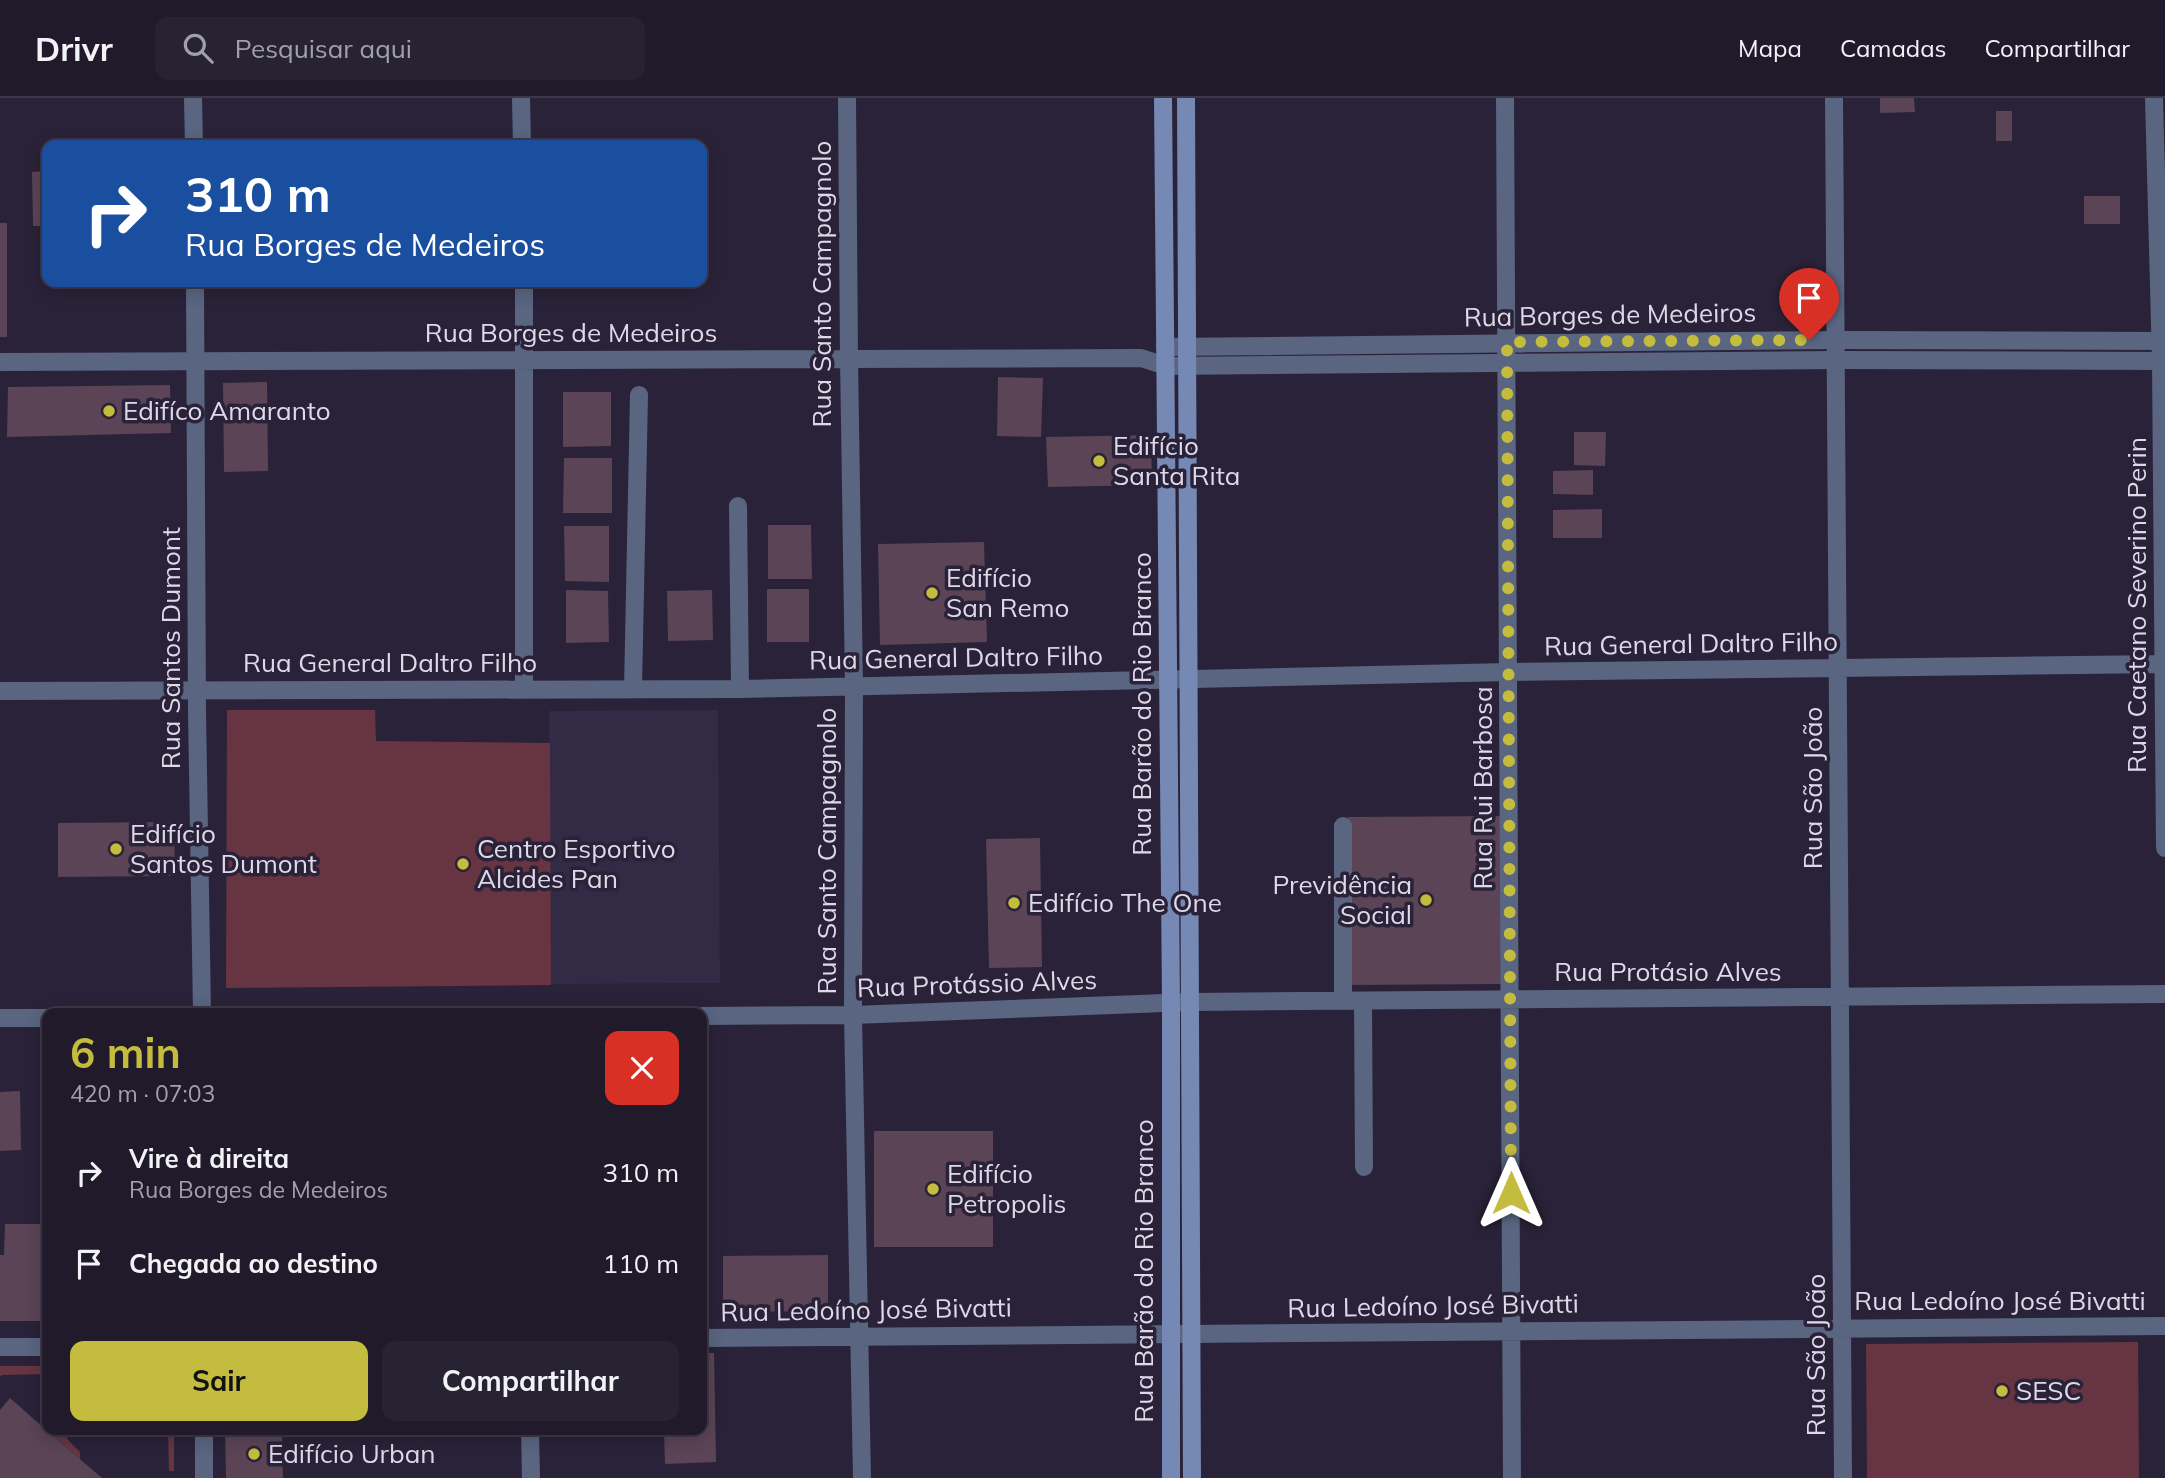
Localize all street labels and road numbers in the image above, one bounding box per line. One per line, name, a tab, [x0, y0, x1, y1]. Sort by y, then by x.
street label: Rua Santo Campagnolo	[805, 141, 838, 427]
street label: Rua Borges de Medeiros	[1463, 295, 1757, 334]
street label: Rua Borges de Medeiros	[425, 316, 717, 349]
street label: Rua Caetano Severino Perin	[2120, 437, 2153, 773]
street label: Rua Santos Dumont	[154, 527, 187, 769]
street label: Rua Barão do Rio Branco	[1125, 552, 1158, 856]
street label: Rua General Daltro Filho	[1544, 624, 1838, 663]
street label: Rua General Daltro Filho	[809, 638, 1103, 677]
street label: Rua General Daltro Filho	[243, 646, 537, 679]
street label: Rua Rui Barbosa	[1466, 686, 1499, 890]
street label: Rua São João	[1796, 707, 1829, 869]
street label: Rua Santo Campagnolo	[810, 708, 843, 994]
street label: Rua Protásio Alves	[1554, 955, 1782, 988]
street label: Rua Protássio Alves	[856, 963, 1098, 1004]
street label: Rua Barão do Rio Branco	[1127, 1119, 1160, 1423]
street label: Rua São João	[1799, 1274, 1832, 1436]
street label: Rua Ledoíno José Bivatti	[1854, 1284, 2146, 1317]
street label: Rua Ledoíno José Bivatti	[1287, 1286, 1579, 1325]
street label: Rua Ledoíno José Bivatti	[720, 1290, 1012, 1329]

